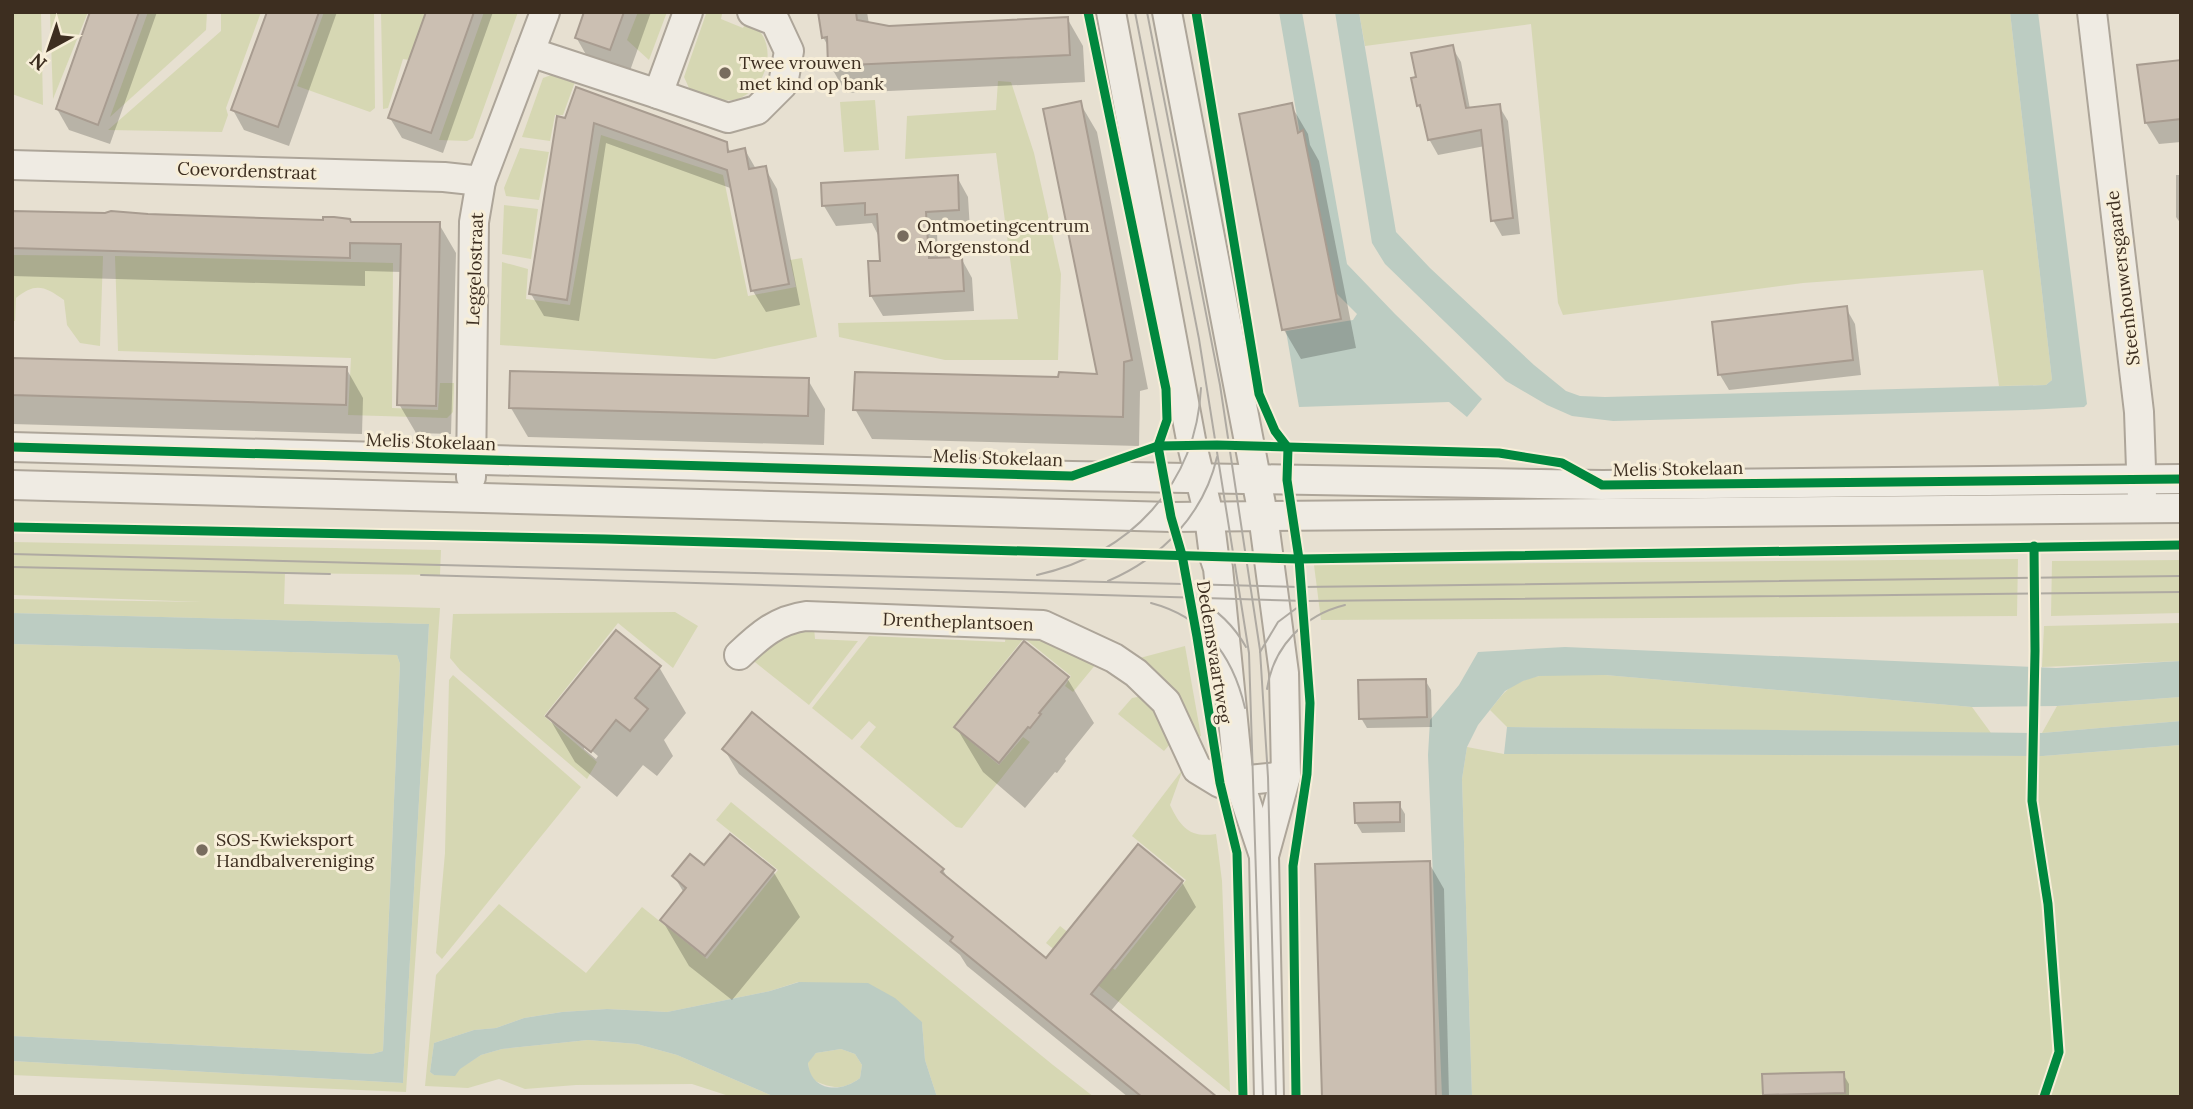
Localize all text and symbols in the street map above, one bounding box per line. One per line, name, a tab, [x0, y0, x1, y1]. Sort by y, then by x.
north arrow	[14, 14, 84, 84]
text: N	[24, 48, 51, 76]
place label: Twee vrouwen met kind op bank	[739, 51, 884, 95]
marker: Twee vrouwen met kind op bank	[717, 65, 733, 81]
street label: Coevordenstraat	[177, 157, 317, 184]
street label: Steenhouwersgaarde	[2100, 189, 2145, 367]
street label: Leggelostraat	[461, 212, 488, 326]
place label: Ontmoetingcentrum Morgenstond	[917, 214, 1090, 258]
marker: Ontmoetingcentrum Morgenstond	[895, 228, 911, 244]
street label: Melis Stokelaan	[365, 428, 497, 455]
street label: Melis Stokelaan	[932, 444, 1064, 471]
street label: Melis Stokelaan	[1613, 456, 1744, 481]
street label: Dedemsvaartweg	[1192, 579, 1237, 726]
street label: Drentheplantsoen	[882, 607, 1034, 636]
place label: SOS-Kwieksport Handbalvereniging	[216, 828, 375, 872]
marker: SOS-Kwieksport Handbalvereniging	[194, 842, 210, 858]

